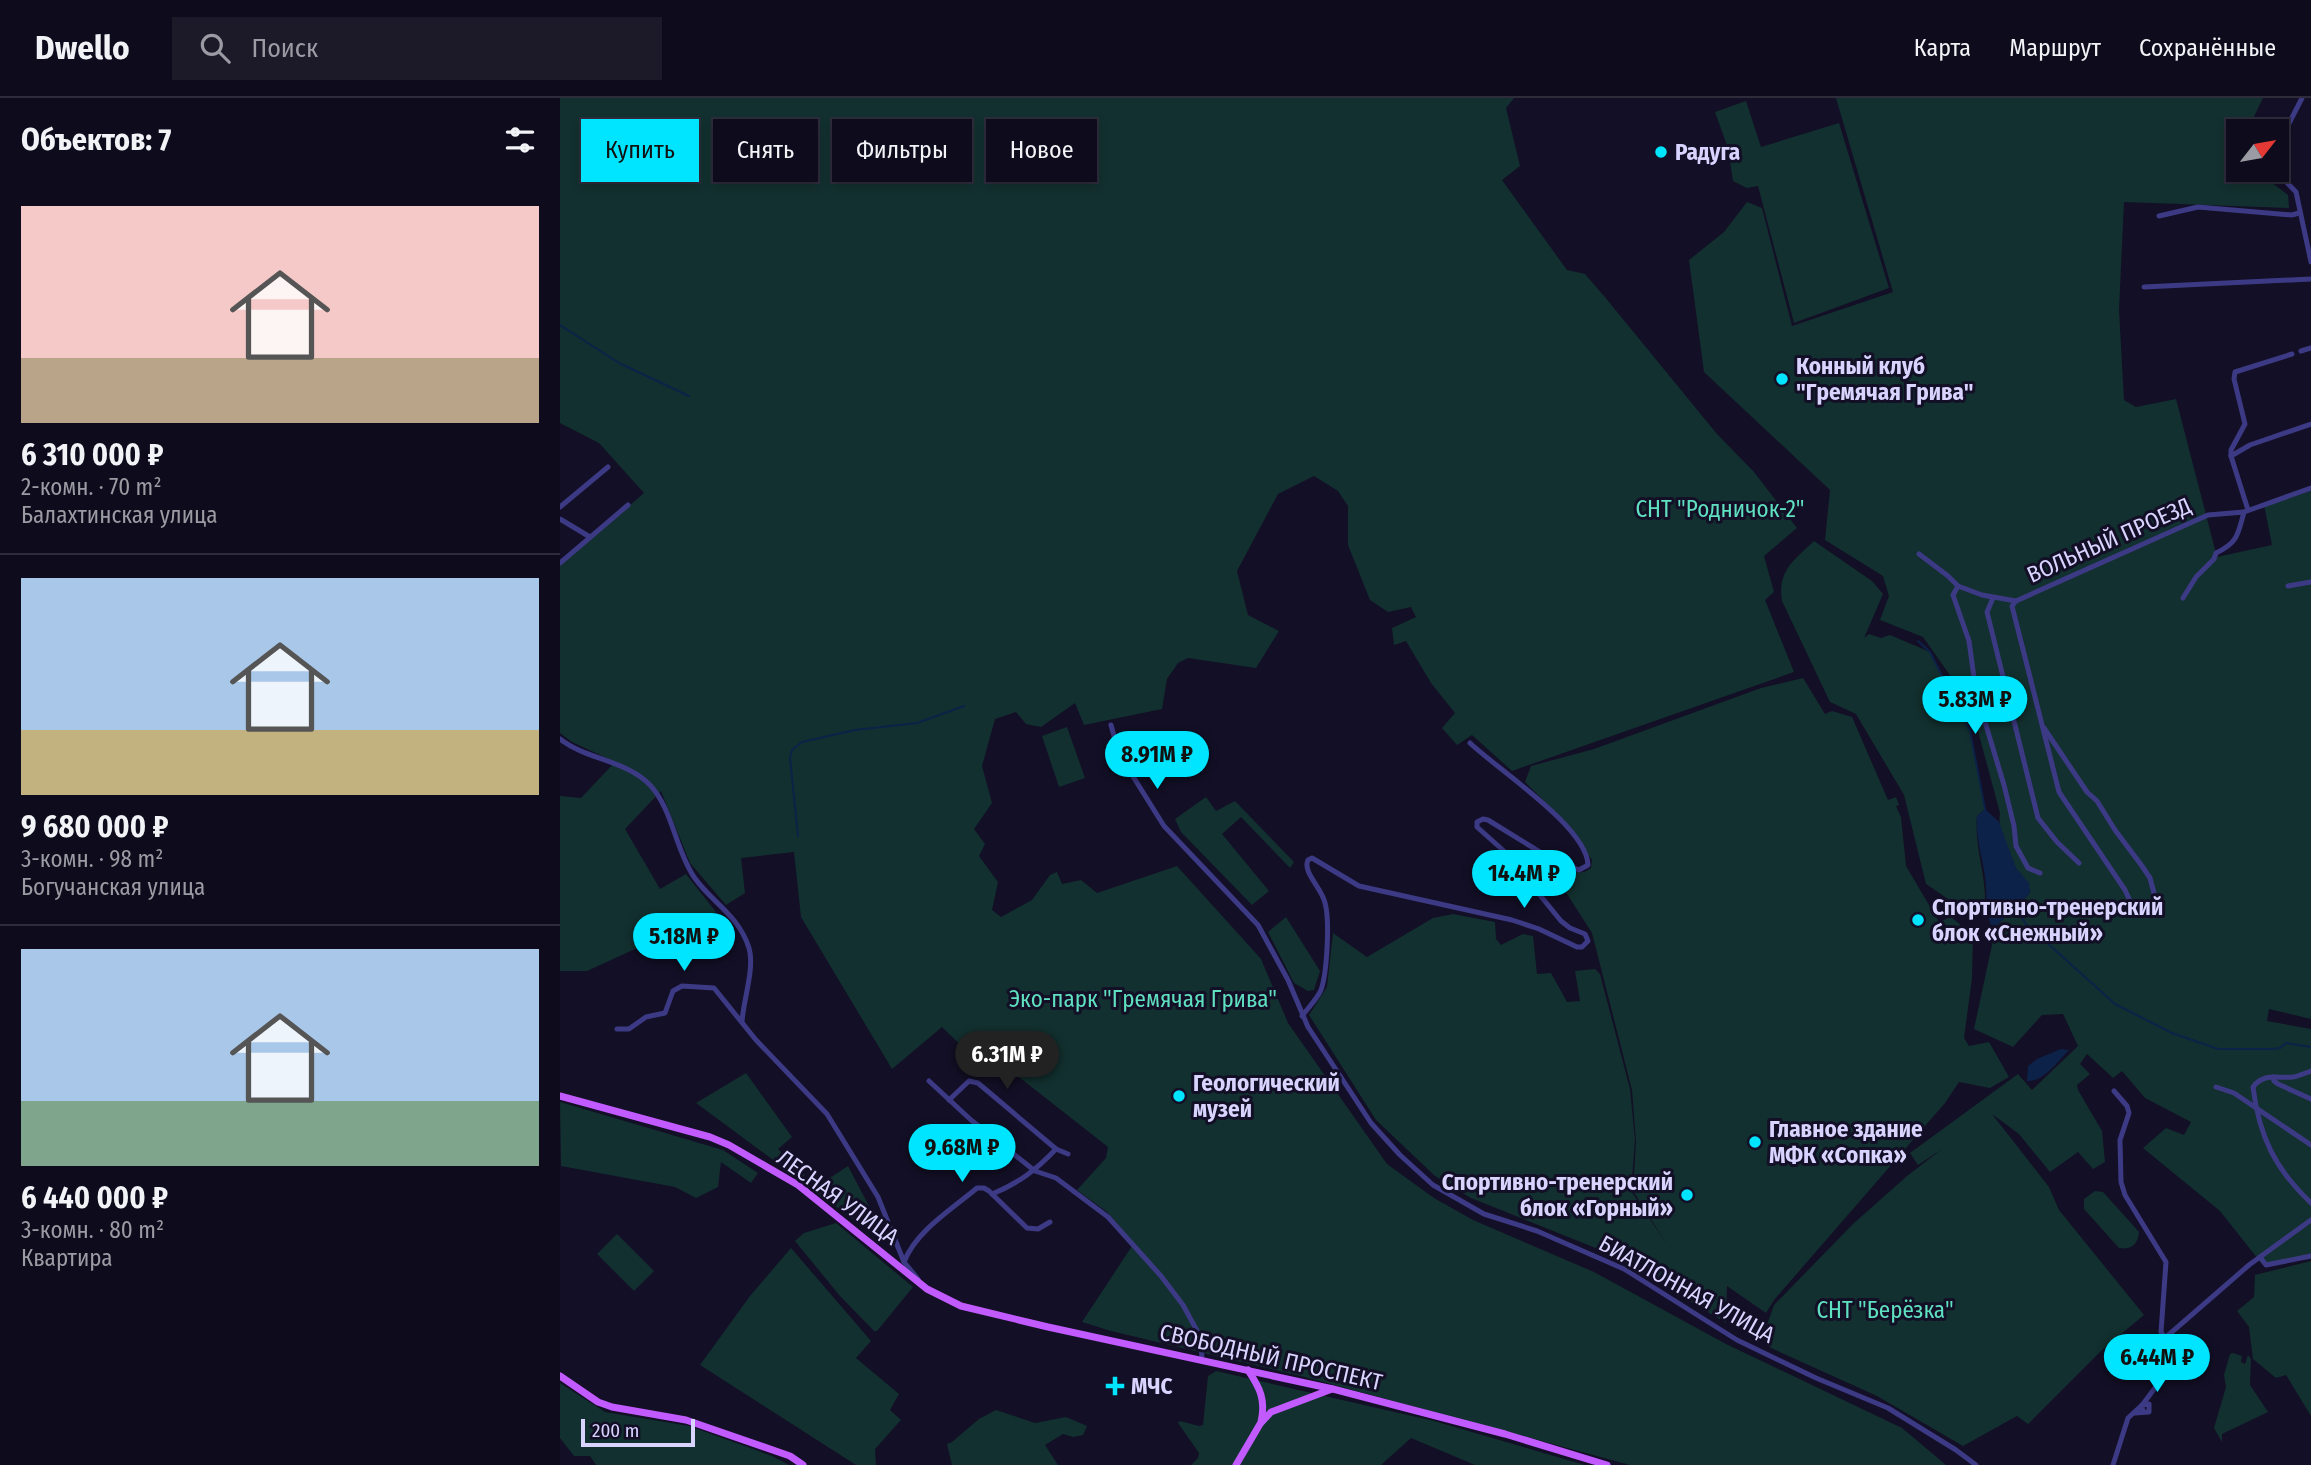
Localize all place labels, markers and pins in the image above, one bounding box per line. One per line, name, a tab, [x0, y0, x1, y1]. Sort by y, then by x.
place label: Радуга	[1675, 138, 1740, 166]
marker: Радуга	[1653, 144, 1669, 160]
place label: Конный клуб "Гремячая Грива"	[1796, 352, 1973, 406]
marker: Конный клуб "Гремячая Грива"	[1774, 371, 1790, 387]
pin: 5.83M ₽	[1910, 676, 2040, 736]
pin: 8.91M ₽	[1092, 732, 1222, 791]
pin: 14.4M ₽	[1459, 850, 1589, 910]
place label: Спортивно-тренерский блок «Снежный»	[1932, 893, 2163, 947]
marker: Спортивно-тренерский блок «Снежный»	[1910, 912, 1926, 928]
pin: 5.18M ₽	[619, 914, 749, 973]
pin: 6.31M ₽	[942, 1032, 1072, 1091]
place label: Геологический музей	[1193, 1069, 1340, 1123]
marker: Геологический музей	[1171, 1088, 1187, 1104]
place label: Главное здание МФК «Сопка»	[1769, 1115, 1923, 1169]
pin: 9.68M ₽	[897, 1124, 1027, 1184]
marker: Главное здание МФК «Сопка»	[1747, 1134, 1763, 1150]
place label: Спортивно-тренерский блок «Горный»	[1442, 1168, 1673, 1222]
marker: Спортивно-тренерский блок «Горный»	[1679, 1187, 1695, 1203]
pin: 6.44M ₽	[2092, 1334, 2222, 1394]
place label: МЧС	[1131, 1372, 1173, 1400]
marker: МЧС	[1105, 1376, 1125, 1396]

